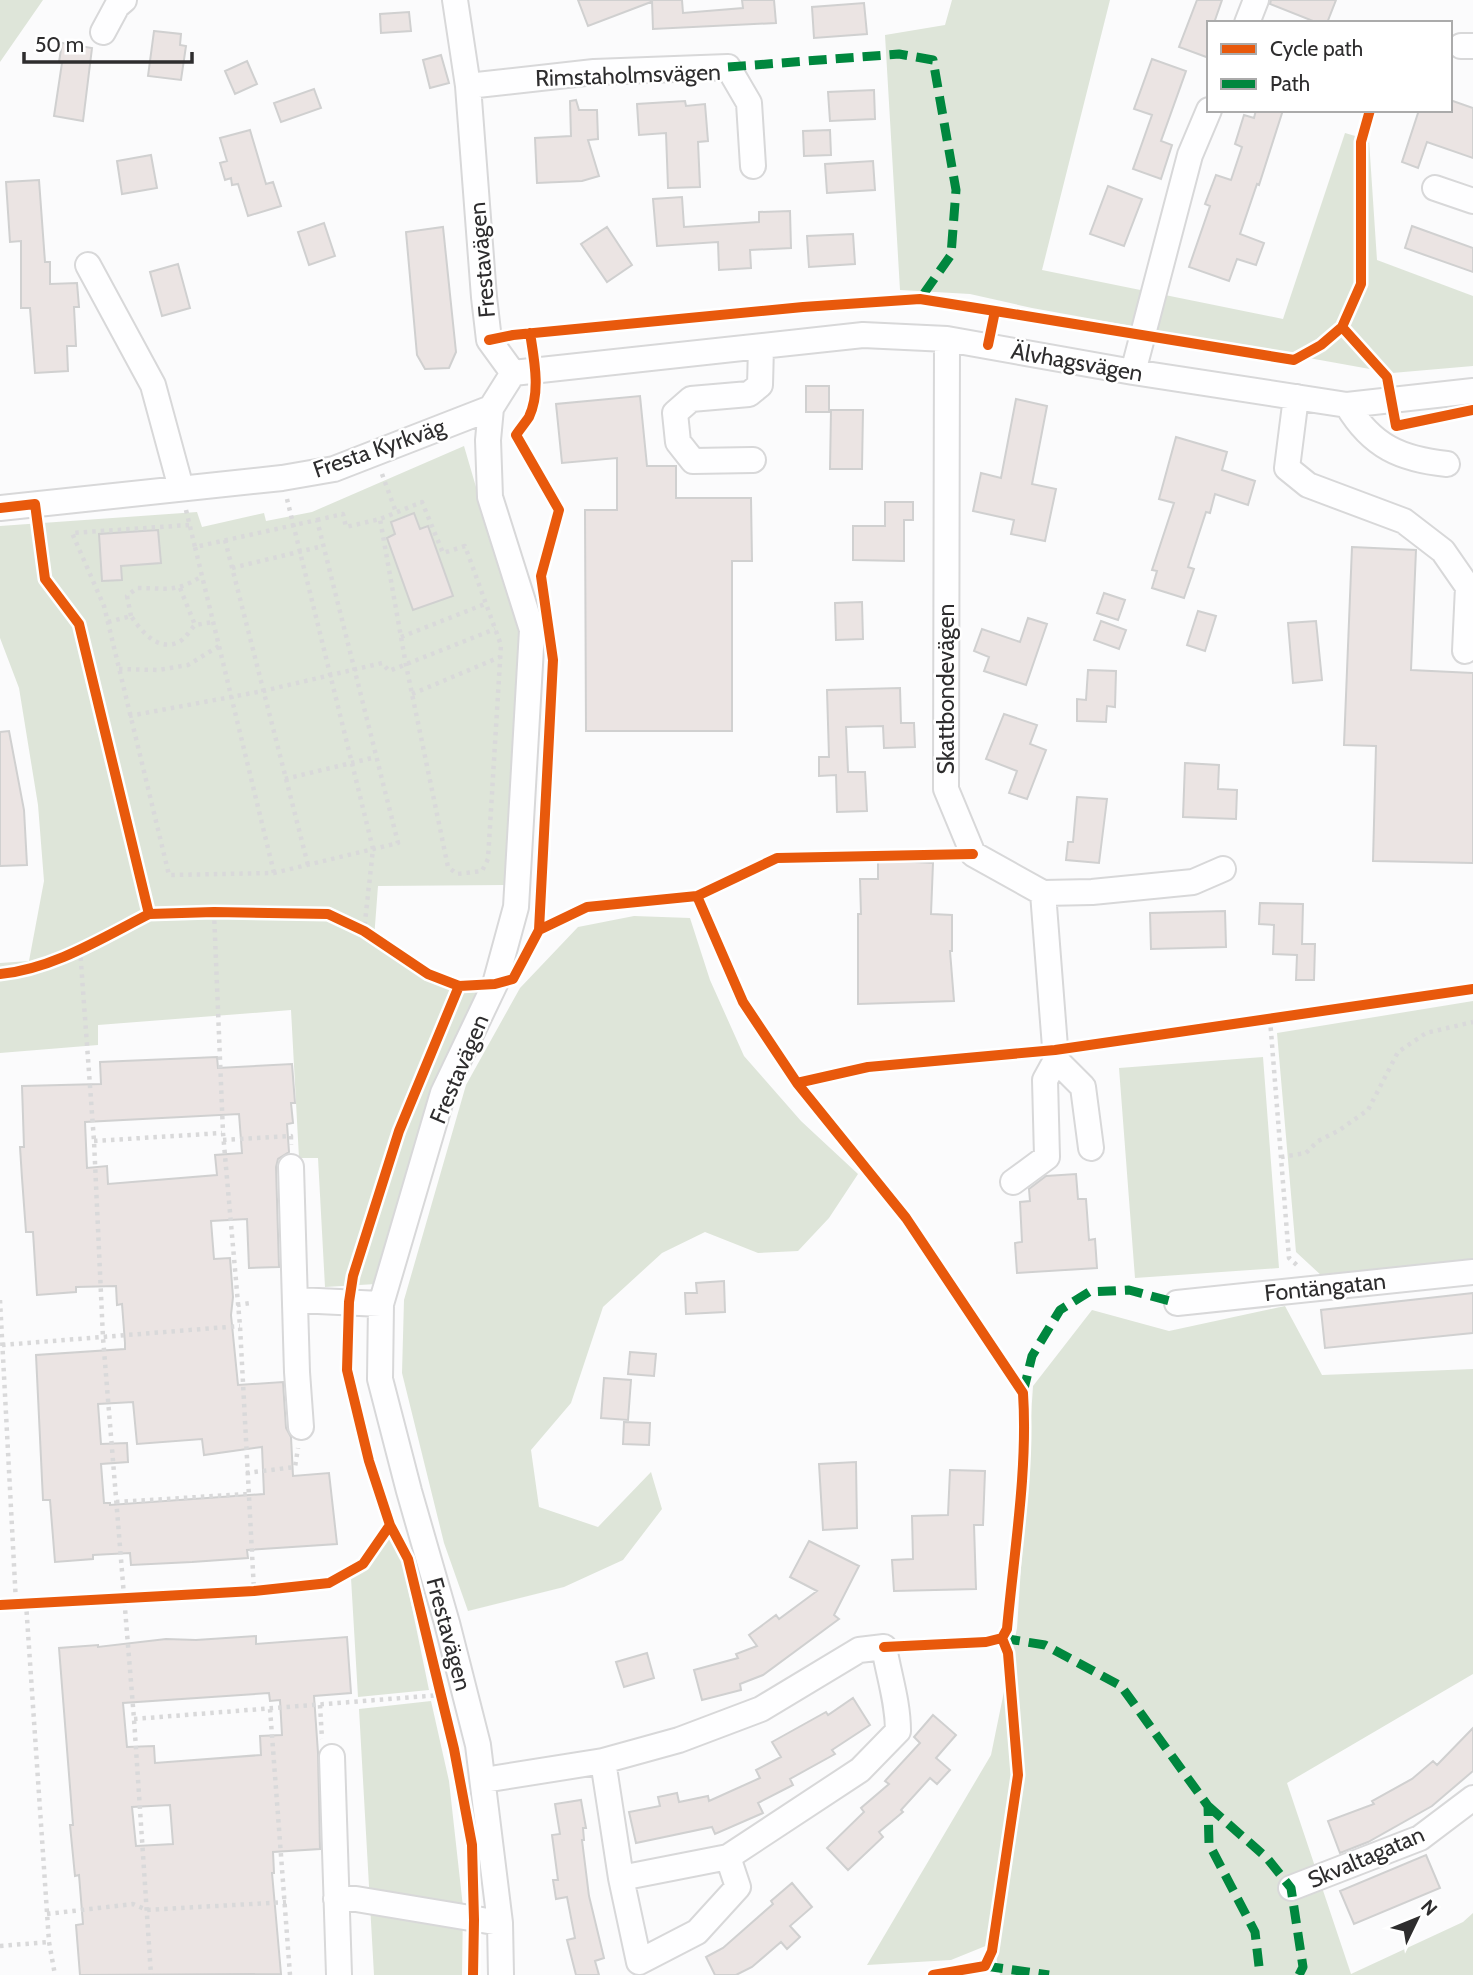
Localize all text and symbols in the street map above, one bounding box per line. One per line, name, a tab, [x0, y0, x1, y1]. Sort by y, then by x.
scale bar	[24, 21, 192, 65]
legend	[1207, 21, 1452, 112]
text: 50 m	[35, 32, 84, 57]
text: Cycle path	[1270, 36, 1363, 61]
street label: Rimstaholmsvägen	[535, 58, 721, 92]
text: Path	[1270, 71, 1310, 96]
street label: Frestavägen	[463, 201, 501, 319]
street label: Älvhagsvägen	[1009, 337, 1145, 387]
street label: Fresta Kyrkväg	[309, 412, 449, 484]
street label: Skattbondevägen	[932, 604, 960, 774]
street label: Frestavägen	[423, 1010, 495, 1128]
street label: Fontängatan	[1263, 1267, 1387, 1307]
street label: Frestavägen	[420, 1574, 478, 1694]
street label: Skvaltagatan	[1304, 1820, 1428, 1894]
north arrow	[1382, 1884, 1452, 1954]
text: N	[1416, 1895, 1442, 1921]

